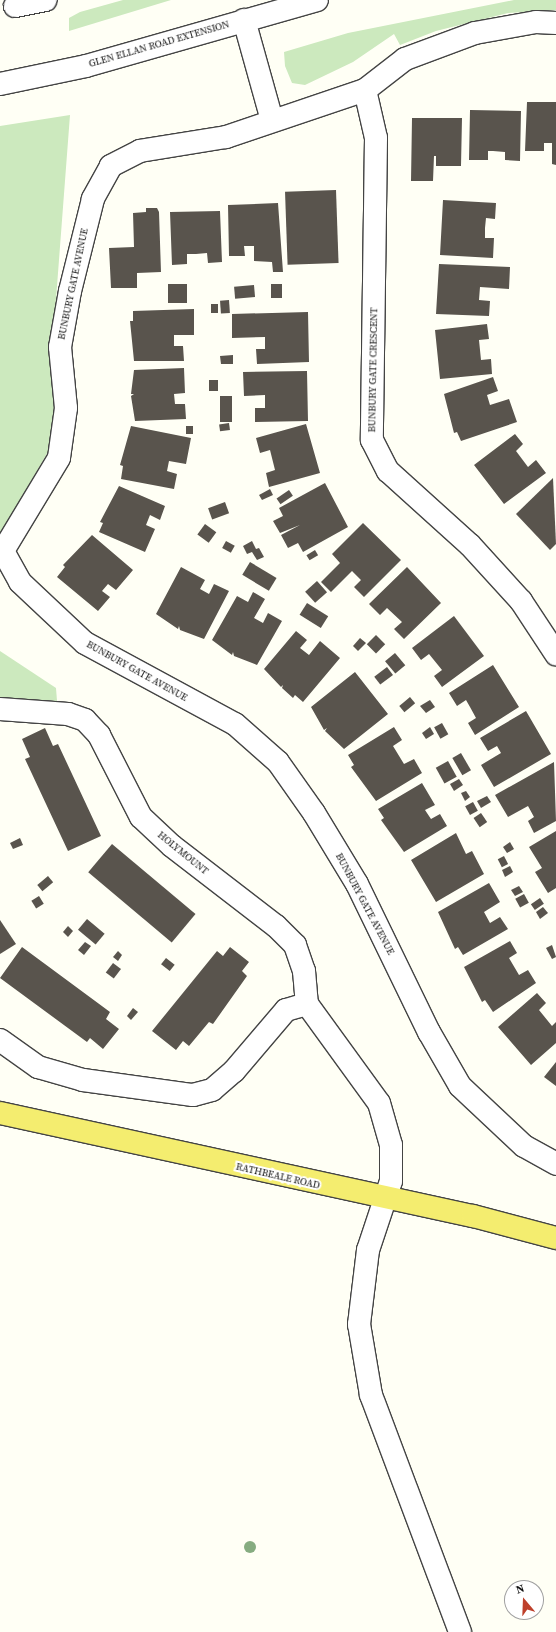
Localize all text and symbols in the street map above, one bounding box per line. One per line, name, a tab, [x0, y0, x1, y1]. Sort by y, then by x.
street label: GLEN ELLAN ROAD EXTENSION	[87, 18, 231, 70]
street label: BUNBURY GATE AVENUE	[55, 227, 91, 341]
street label: BUNBURY GATE CRESCENT	[366, 307, 380, 433]
street label: BUNBURY GATE AVENUE	[84, 638, 190, 704]
street label: HOLYMOUNT	[155, 829, 211, 877]
street label: BUNBURY GATE AVENUE	[333, 851, 397, 957]
street label: RATHBEALE ROAD	[235, 1160, 321, 1192]
north arrow	[504, 1580, 544, 1620]
text: N	[514, 1581, 526, 1598]

